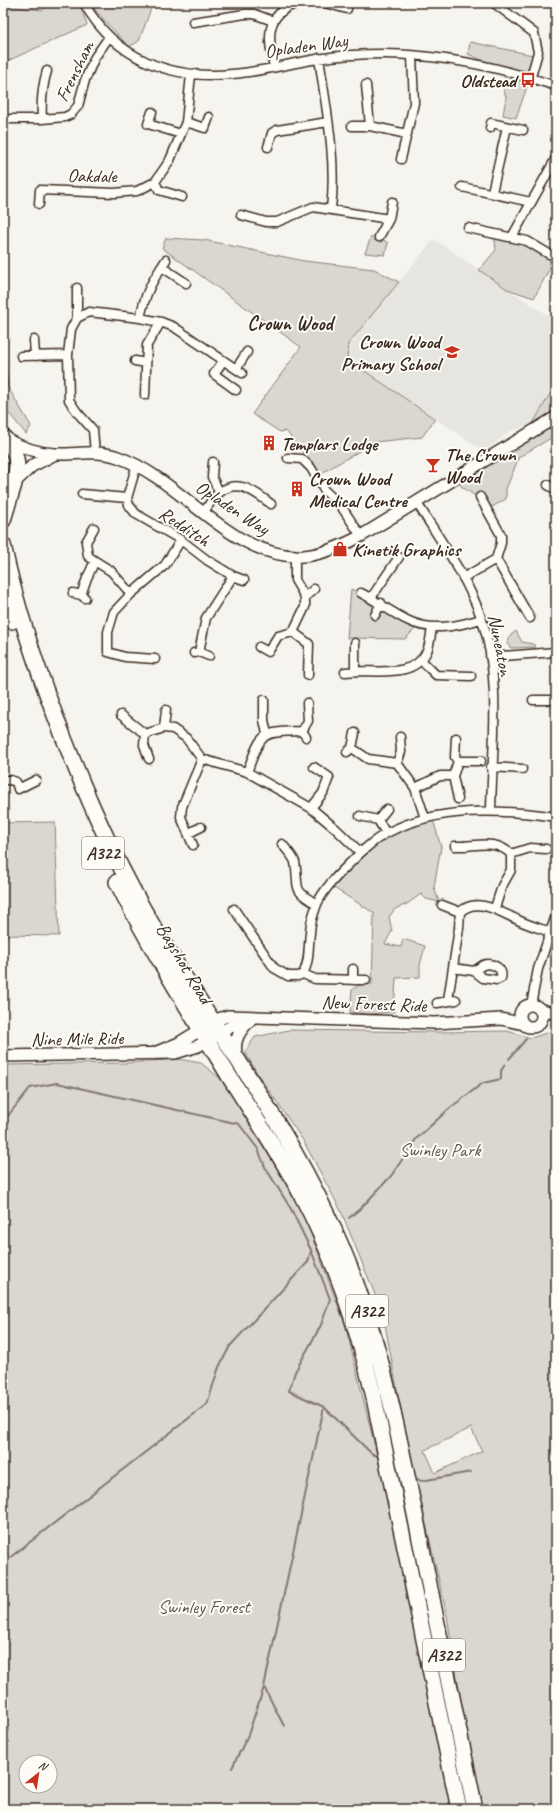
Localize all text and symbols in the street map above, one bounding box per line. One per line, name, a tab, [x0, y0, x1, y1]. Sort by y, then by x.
street label: Opladen Way	[263, 28, 350, 64]
street label: Frensham	[50, 36, 100, 106]
place label: Oldstead	[460, 69, 519, 93]
bus stop icon: Oldstead	[519, 71, 537, 89]
street label: Oakdale	[67, 164, 119, 188]
district label: Crown Wood	[247, 311, 337, 336]
place label: Crown Wood Primary School	[341, 330, 444, 376]
school or university icon: Crown Wood Primary School	[443, 343, 461, 361]
place label: Templars Lodge	[281, 432, 379, 456]
building icon: Templars Lodge	[260, 434, 278, 452]
place label: The Crown Wood	[445, 443, 517, 489]
bar icon: The Crown Wood	[424, 456, 442, 474]
place label: Crown Wood Medical Centre	[309, 467, 409, 513]
street label: Opladen Way	[191, 475, 275, 541]
building icon: Crown Wood Medical Centre	[288, 480, 306, 498]
street label: Redditch	[154, 501, 216, 553]
place label: Kinetik Graphics	[352, 538, 463, 562]
shop icon: Kinetik Graphics	[331, 540, 349, 558]
street label: Nuneaton	[482, 612, 518, 680]
road number: A322	[82, 837, 124, 869]
street label: Bagshot Road	[151, 919, 219, 1011]
street label: New Forest Ride	[321, 990, 429, 1018]
street label: Nine Mile Ride	[31, 1026, 125, 1052]
park label: Swinley Park	[400, 1138, 482, 1162]
road number: A322	[346, 1295, 388, 1327]
park label: Swinley Forest	[158, 1595, 252, 1619]
road number: A322	[423, 1639, 465, 1671]
north arrow	[18, 1754, 58, 1794]
text: N	[37, 1758, 51, 1774]

